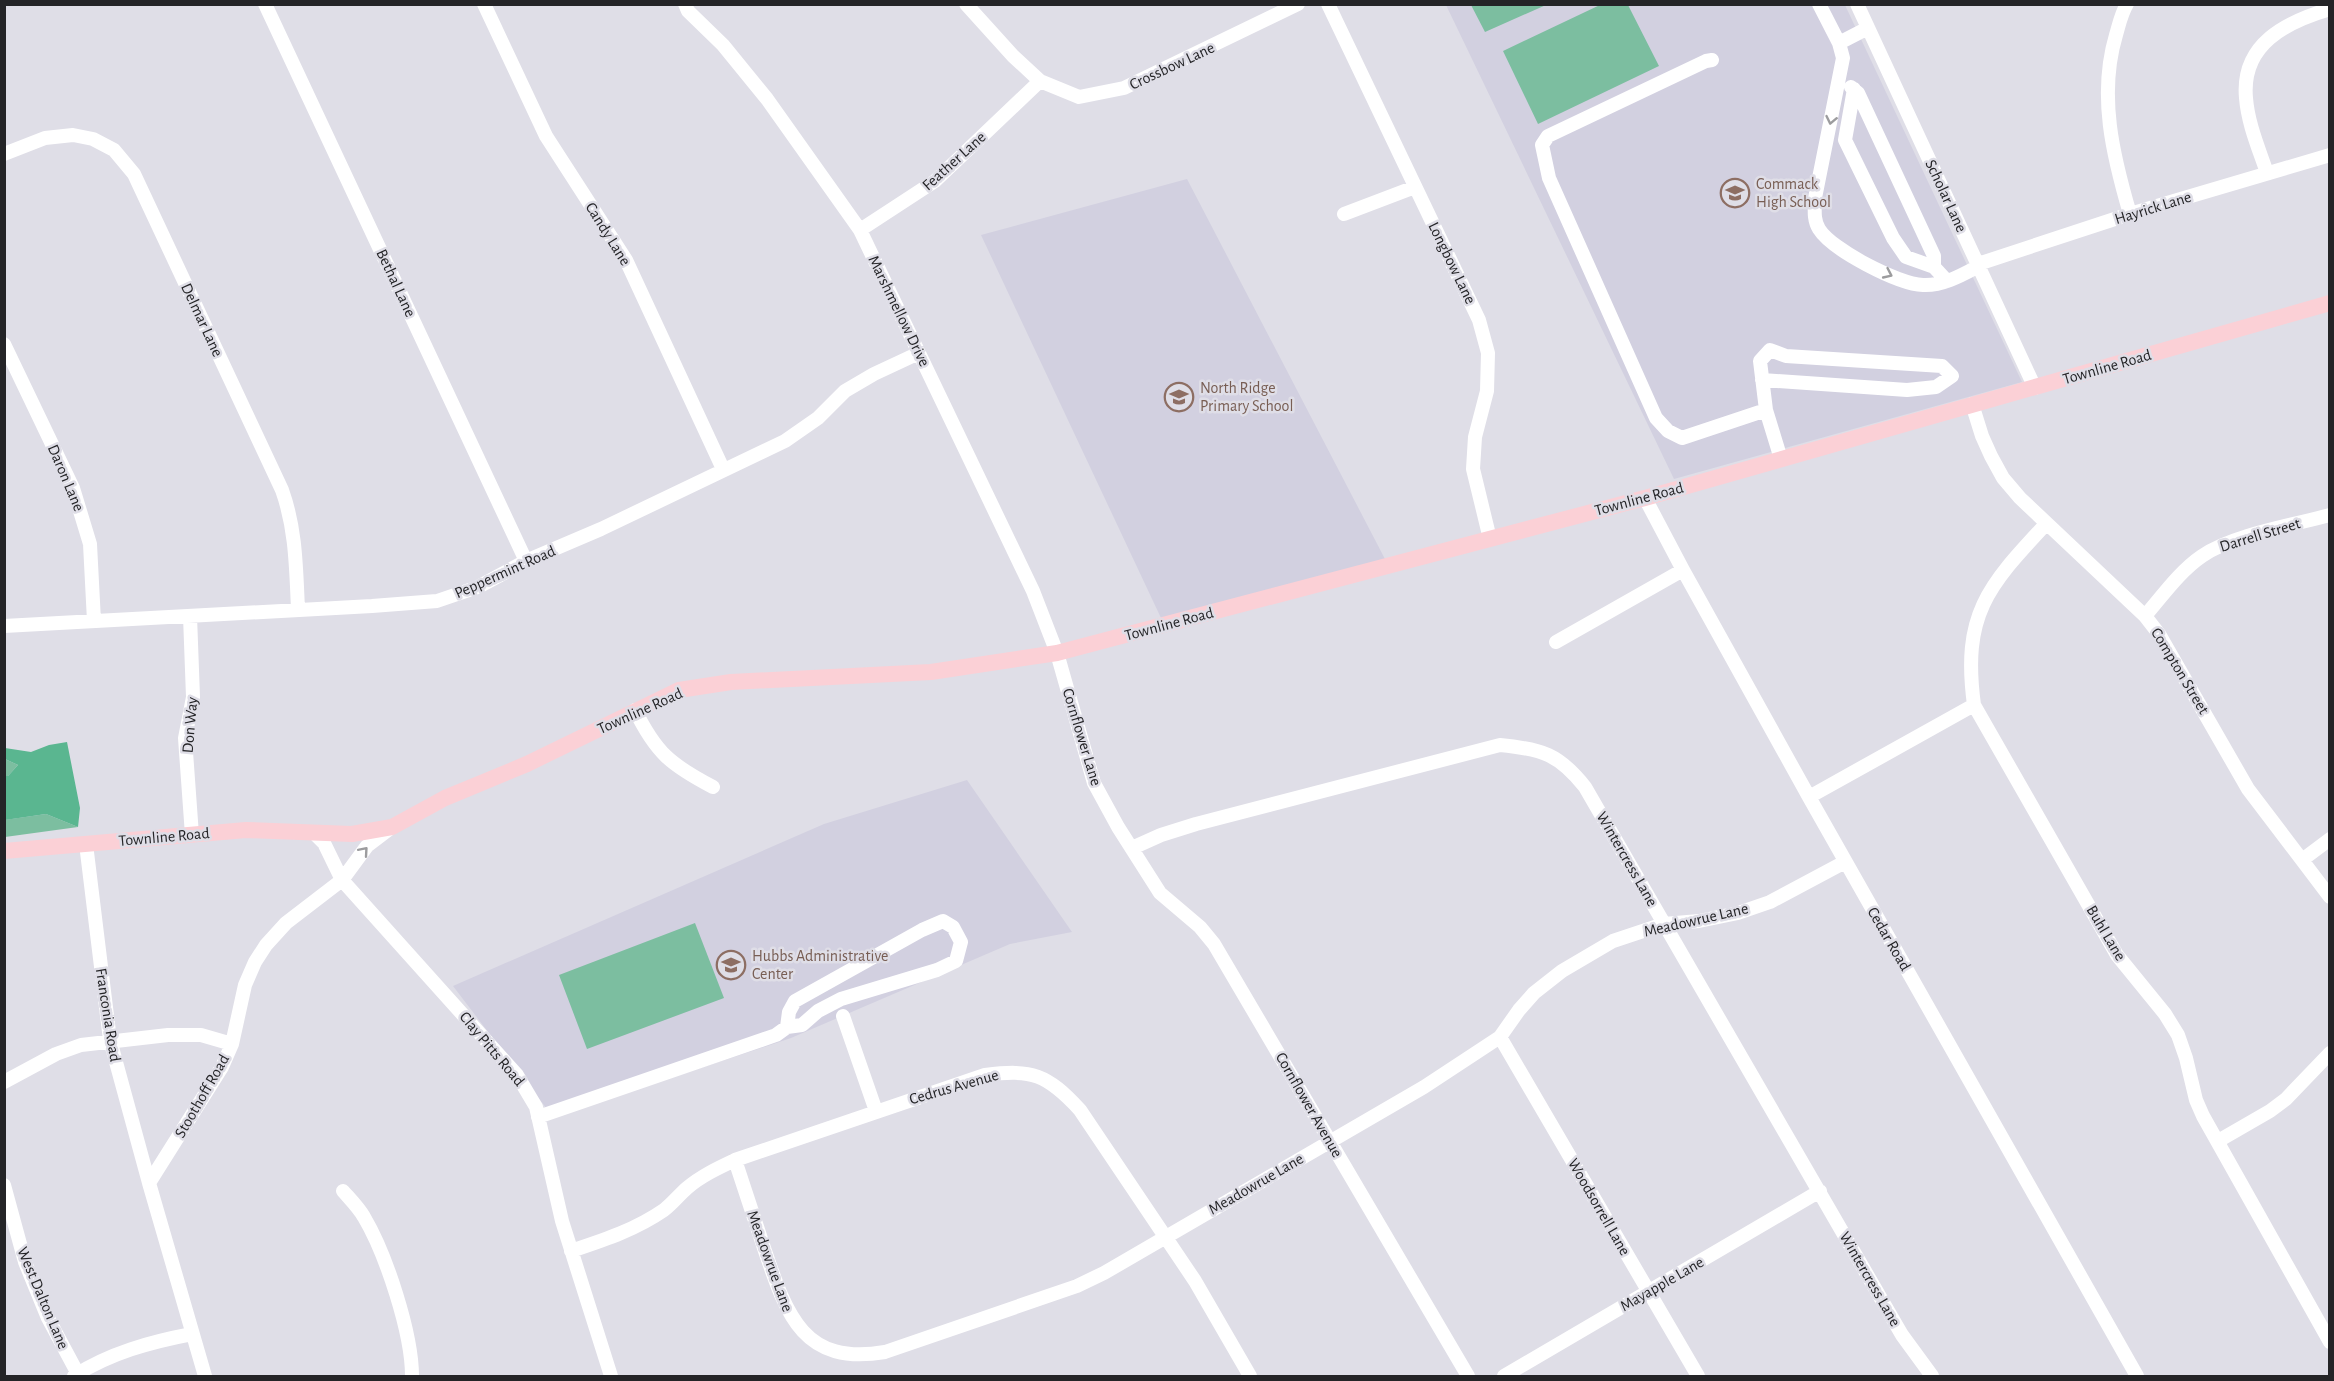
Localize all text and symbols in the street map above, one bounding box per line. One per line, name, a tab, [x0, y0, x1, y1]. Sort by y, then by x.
street label: Crossbow Lane	[1127, 39, 1217, 93]
one-way arrow	[1825, 115, 1838, 125]
street label: Feather Lane	[919, 129, 989, 193]
street label: Scholar Lane	[1922, 157, 1970, 235]
place label: Commack High School	[1756, 176, 1831, 210]
school or university icon: Commack High School	[1719, 177, 1751, 209]
street label: Hayrick Lane	[2113, 189, 2194, 228]
street label: Candy Lane	[582, 200, 634, 269]
street label: Longbow Lane	[1425, 220, 1479, 306]
street label: Bethal Lane	[373, 247, 419, 319]
street label: Marshmellow Drive	[865, 253, 933, 369]
one-way arrow	[1882, 267, 1893, 279]
street label: Delmar Lane	[178, 281, 226, 359]
street label: Townline Road	[2061, 347, 2153, 387]
place label: North Ridge Primary School	[1200, 380, 1293, 415]
school or university icon: North Ridge Primary School	[1163, 381, 1195, 413]
street label: Daron Lane	[45, 442, 87, 514]
street label: Townline Road	[1593, 479, 1685, 519]
street label: Darrell Street	[2218, 515, 2302, 555]
street label: Peppermint Road	[452, 543, 558, 601]
street label: Townline Road	[1123, 604, 1215, 644]
street label: Compton Street	[2148, 625, 2212, 717]
street label: Townline Road	[595, 685, 685, 737]
street label: Cornflower Lane	[1060, 686, 1104, 788]
street label: Don Way	[180, 696, 201, 754]
street label: Wintercress Lane	[1593, 809, 1661, 909]
street label: Townline Road	[118, 825, 210, 849]
one-way arrow	[357, 847, 368, 858]
street label: Meadowrue Lane	[1642, 900, 1750, 940]
street label: Buhl Lane	[2083, 903, 2129, 963]
street label: Cedar Road	[1864, 904, 1914, 974]
place label: Hubbs Administrative Center	[752, 948, 888, 982]
school or university icon: Hubbs Administrative Center	[715, 949, 747, 981]
street label: Franconia Road	[93, 967, 123, 1063]
street label: Clay Pitts Road	[456, 1009, 528, 1090]
street label: Cornflower Avenue	[1273, 1050, 1345, 1160]
street label: Stoothoff Road	[172, 1052, 232, 1140]
street label: Cedrus Avenue	[907, 1067, 1001, 1107]
street label: Meadowrue Lane	[1206, 1150, 1306, 1218]
street label: Woodsorrell Lane	[1565, 1156, 1633, 1258]
street label: Meadowrue Lane	[744, 1208, 796, 1314]
street label: Wintercress Lane	[1836, 1229, 1904, 1329]
street label: West Dalton Lane	[14, 1245, 72, 1351]
street label: Mayapple Lane	[1618, 1254, 1707, 1315]

